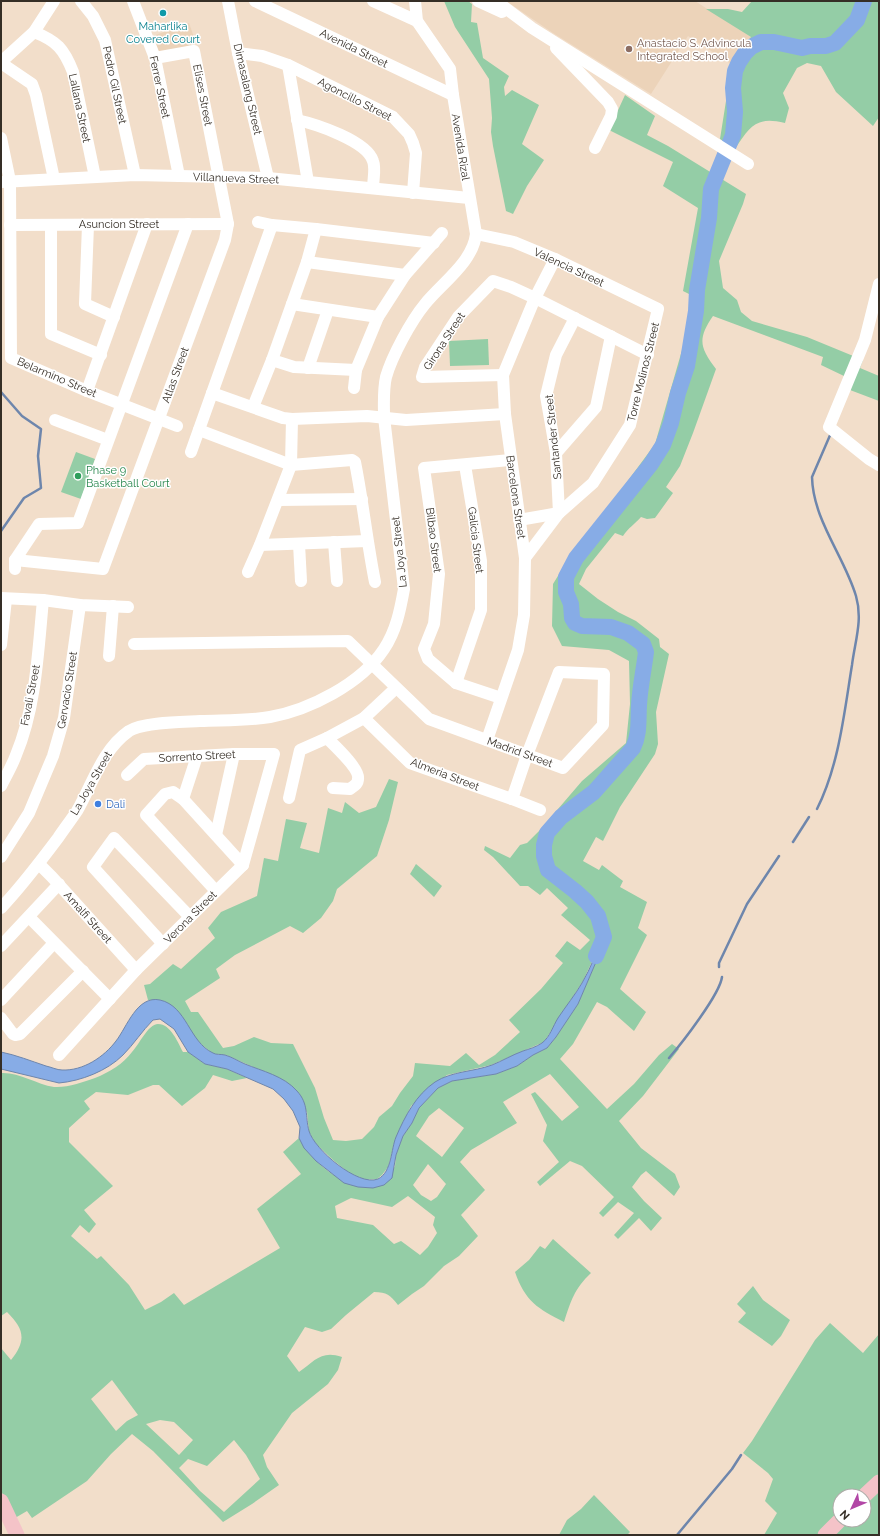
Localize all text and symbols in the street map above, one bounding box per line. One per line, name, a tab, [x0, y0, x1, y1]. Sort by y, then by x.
marker: Maharlika Covered Court	[158, 8, 168, 18]
place label: Maharlika Covered Court	[126, 20, 200, 46]
street label: Avenida Street	[318, 26, 390, 71]
place label: Anastacio S. Advincula Integrated School	[637, 37, 751, 63]
street label: Dimasalang Street	[231, 42, 264, 136]
marker: Anastacio S. Advincula Integrated School	[624, 44, 634, 54]
street label: Pedro Gil Street	[100, 45, 129, 126]
street label: Ferrer Street	[147, 55, 173, 120]
street label: Elises Street	[190, 63, 215, 127]
street label: Lallana Street	[66, 72, 93, 144]
street label: Agoncillo Street	[316, 75, 394, 124]
street label: Avenida Rizal	[449, 113, 472, 181]
street label: Villanueva Street	[193, 171, 280, 187]
street label: Asuncion Street	[79, 218, 159, 231]
street label: Valencia Street	[531, 245, 606, 290]
street label: Girona Street	[421, 310, 468, 373]
street label: Torre Molinos Street	[625, 321, 662, 423]
street label: Atlas Street	[159, 345, 192, 405]
street label: Belarmino Street	[15, 355, 99, 400]
street label: Santander Street	[543, 394, 564, 480]
street label: Barcelona Street	[503, 454, 528, 540]
place label: Phase 9 Basketball Court	[86, 464, 170, 490]
marker: Phase 9 Basketball Court	[73, 471, 83, 481]
street label: Galicia Street	[465, 506, 486, 574]
street label: Bilbao Street	[423, 507, 444, 574]
street label: La Joya Street	[389, 515, 410, 588]
street label: Gervacio Street	[55, 650, 80, 730]
street label: Favali Street	[18, 663, 43, 727]
street label: Madrid Street	[485, 735, 555, 770]
street label: Sorrento Street	[158, 748, 236, 765]
street label: La Joya Street	[68, 749, 115, 817]
street label: Almeria Street	[409, 755, 481, 794]
place label: Dali	[106, 798, 125, 811]
marker: Dali	[93, 799, 103, 809]
street label: Verona Street	[161, 888, 220, 946]
street label: Amalfi Street	[61, 889, 115, 946]
north arrow	[832, 1488, 872, 1528]
text: N	[838, 1507, 853, 1522]

